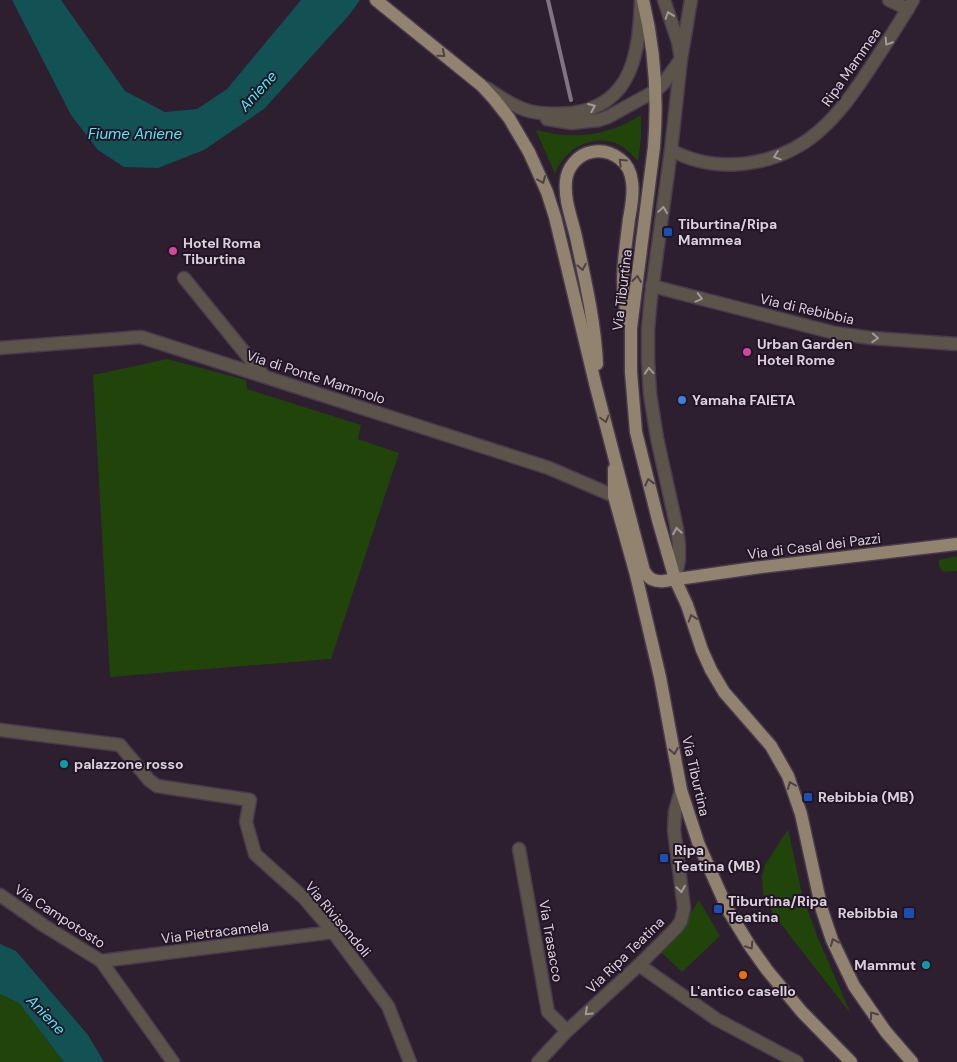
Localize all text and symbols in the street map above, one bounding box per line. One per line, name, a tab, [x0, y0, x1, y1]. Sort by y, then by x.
one-way arrow	[665, 11, 675, 20]
street label: Ripa Mammea	[817, 24, 885, 110]
one-way arrow	[884, 36, 894, 45]
one-way arrow	[436, 49, 445, 57]
water label: Aniene	[234, 66, 282, 116]
one-way arrow	[587, 102, 596, 113]
water label: Fiume Aniene	[88, 124, 182, 144]
one-way arrow	[773, 150, 782, 160]
one-way arrow	[618, 159, 627, 168]
one-way arrow	[535, 175, 546, 184]
one-way arrow	[657, 206, 667, 214]
place label: Tiburtina/Ripa Mammea	[678, 215, 777, 249]
marker: Tiburtina/Ripa Mammea	[662, 226, 674, 238]
place label: Hotel Roma Tiburtina	[183, 234, 261, 268]
marker: Hotel Roma Tiburtina	[167, 245, 179, 257]
street label: Via Tiburtina	[608, 248, 636, 332]
one-way arrow	[576, 263, 586, 272]
one-way arrow	[632, 275, 642, 284]
street label: Via di Rebibbia	[758, 289, 856, 329]
one-way arrow	[695, 292, 704, 303]
one-way arrow	[871, 333, 879, 344]
place label: Urban Garden Hotel Rome	[757, 335, 853, 369]
street label: Via di Ponte Mammolo	[244, 346, 388, 408]
marker: Urban Garden Hotel Rome	[741, 346, 753, 358]
one-way arrow	[643, 367, 654, 375]
place label: Yamaha FAIETA	[692, 391, 795, 409]
marker: Yamaha FAIETA	[676, 394, 688, 406]
one-way arrow	[599, 414, 610, 423]
one-way arrow	[644, 477, 655, 486]
one-way arrow	[672, 527, 682, 536]
street label: Via di Casal dei Pazzi	[746, 529, 882, 563]
one-way arrow	[687, 614, 697, 622]
street label: Via Tiburtina	[678, 734, 714, 818]
one-way arrow	[669, 747, 679, 756]
place label: palazzone rosso	[74, 755, 184, 773]
marker: palazzone rosso	[58, 758, 70, 770]
one-way arrow	[787, 781, 798, 790]
place label: Rebibbia (MB)	[818, 788, 915, 806]
marker: Rebibbia (MB)	[802, 791, 814, 803]
place label: Ripa Teatina (MB)	[674, 841, 761, 875]
marker: Ripa Teatina (MB)	[658, 852, 670, 864]
street label: Via Rivisondoli	[301, 877, 375, 961]
street label: Via Campotosto	[11, 880, 109, 952]
one-way arrow	[675, 885, 685, 894]
place label: Tiburtina/Ripa Teatina	[728, 892, 827, 926]
street label: Via Trasacco	[535, 899, 567, 983]
marker: Tiburtina/Ripa Teatina	[712, 903, 724, 915]
place label: Rebibbia	[838, 904, 898, 922]
marker: Rebibbia	[902, 906, 916, 920]
street label: Via Ripa Teatina	[582, 913, 668, 997]
street label: Via Pietracamela	[160, 916, 270, 948]
one-way arrow	[829, 938, 840, 947]
one-way arrow	[744, 940, 753, 949]
place label: Mammut	[854, 956, 916, 974]
marker: Mammut	[920, 959, 932, 971]
marker: L'antico casello	[737, 969, 749, 981]
place label: L'antico casello	[690, 982, 796, 1000]
water label: Aniene	[21, 990, 70, 1039]
one-way arrow	[585, 1006, 594, 1015]
one-way arrow	[871, 1012, 879, 1021]

